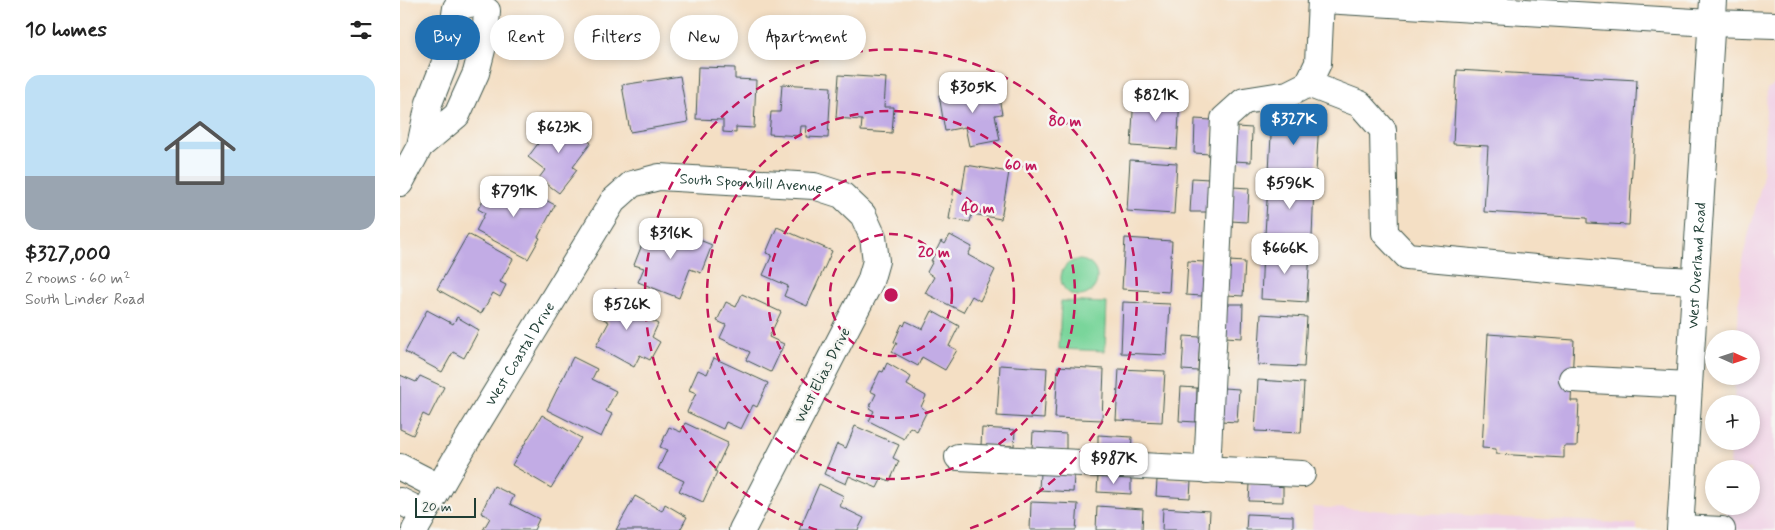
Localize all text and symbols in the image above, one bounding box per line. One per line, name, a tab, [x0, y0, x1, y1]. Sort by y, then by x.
chip: Buy	[415, 15, 480, 60]
chip: Rent	[490, 15, 564, 60]
chip: Filters	[574, 15, 660, 60]
chip: New	[670, 15, 738, 60]
chip: Apartment	[748, 15, 866, 60]
text: 10 homes	[25, 16, 107, 44]
icon: filters	[347, 16, 375, 44]
pin: $305K	[938, 72, 1008, 114]
text: $305K	[950, 77, 996, 98]
pin: $821K	[1121, 80, 1191, 122]
text: $821K	[1134, 85, 1178, 106]
pin: $327K	[1259, 104, 1329, 146]
icon: home	[155, 108, 245, 198]
text: $327K	[1271, 109, 1317, 130]
pin: $623K	[524, 112, 594, 154]
text: 80 m	[1048, 112, 1082, 132]
text: $623K	[537, 117, 581, 138]
text: 60 m	[1005, 156, 1037, 176]
pin: $596K	[1255, 168, 1325, 210]
street label: South Spoonbill Avenue	[679, 169, 826, 199]
text: $596K	[1266, 173, 1314, 194]
pin: $791K	[479, 176, 549, 218]
text: $791K	[491, 181, 537, 202]
text: 40 m	[961, 199, 995, 219]
street label: West Overland Road	[1684, 202, 1711, 329]
pin: $316K	[636, 218, 706, 260]
text: $316K	[650, 223, 692, 244]
pin: $666K	[1250, 232, 1320, 275]
text: $666K	[1262, 238, 1308, 259]
text: $327,000	[25, 240, 111, 268]
text: 20 m	[918, 243, 950, 263]
text: 2 rooms · 60 m²	[25, 268, 130, 289]
centre of rings	[882, 286, 900, 304]
pin: $526K	[592, 288, 662, 331]
text: South Linder Road	[25, 289, 145, 310]
text: $526K	[604, 294, 650, 315]
street label: West Coastal Drive	[481, 298, 560, 410]
street label: West Elias Drive	[790, 324, 856, 427]
north arrow	[1705, 330, 1760, 385]
map controls	[1705, 330, 1760, 515]
button: +	[1705, 395, 1760, 450]
pin: $987K	[1079, 442, 1149, 485]
text: $987K	[1091, 448, 1137, 469]
button: −	[1705, 460, 1760, 515]
scale bar	[415, 495, 476, 518]
text: 20 m	[422, 498, 452, 516]

